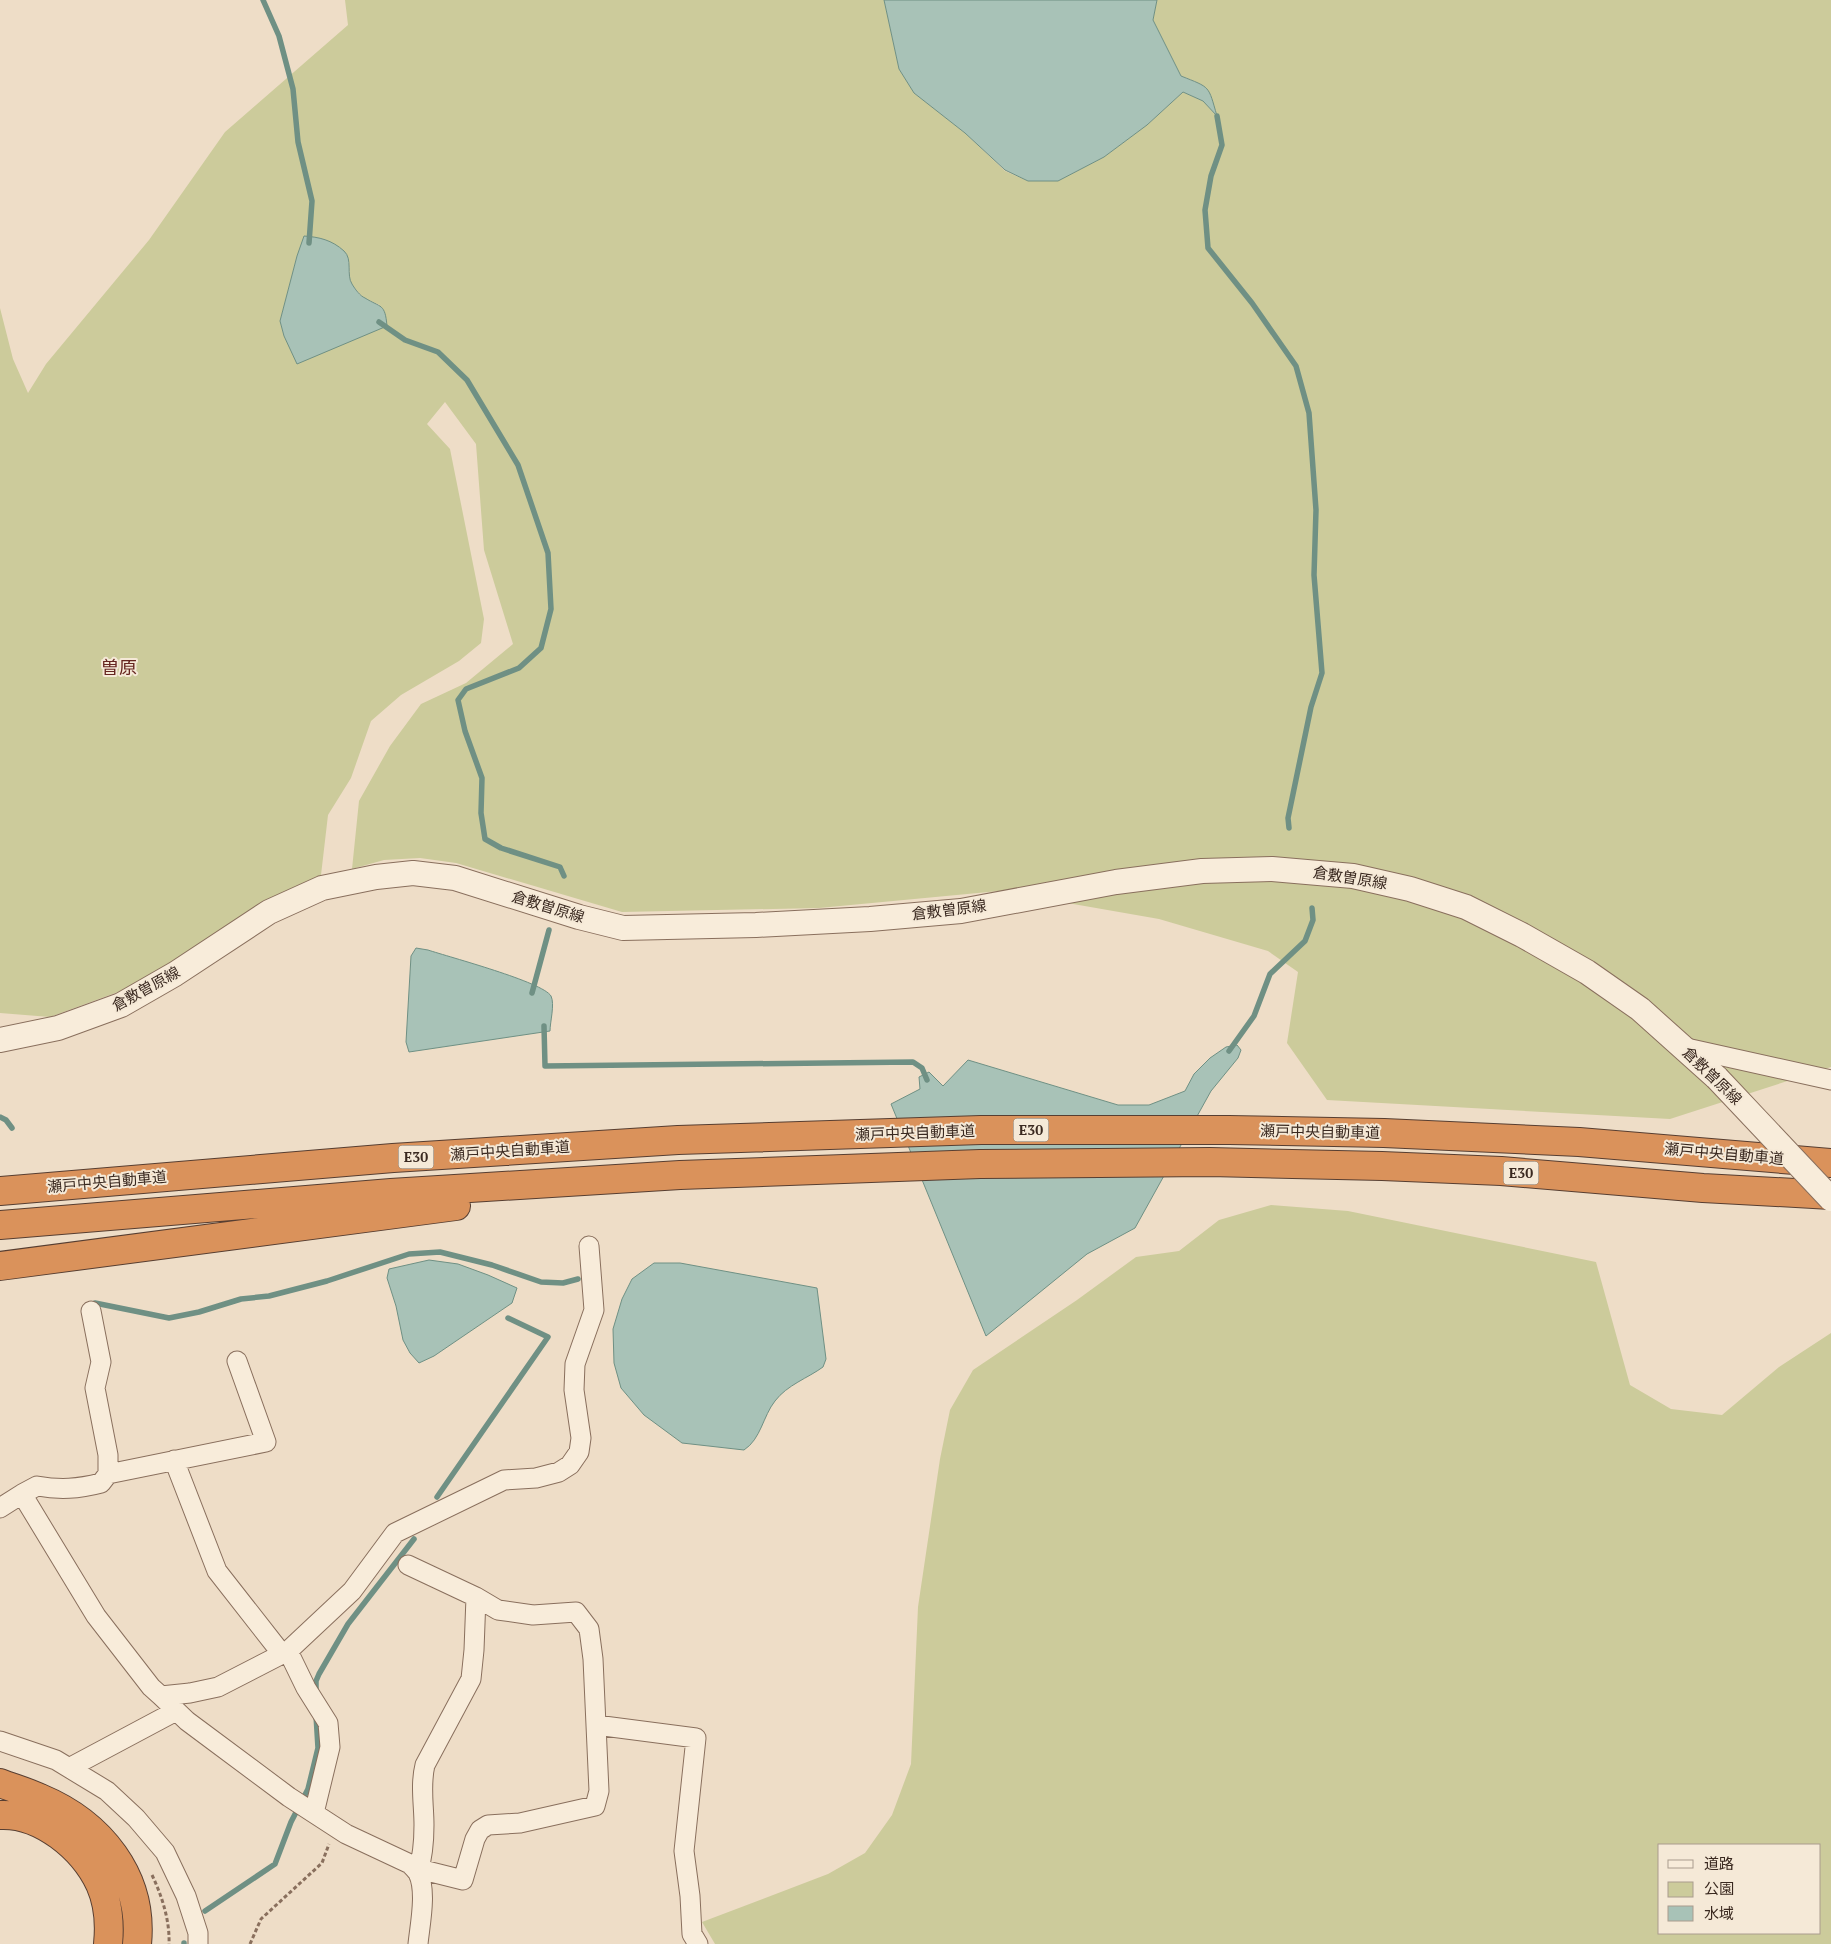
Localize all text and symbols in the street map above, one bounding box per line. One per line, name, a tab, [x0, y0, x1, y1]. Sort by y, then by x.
district label: 曽原	[101, 655, 137, 679]
street label: 倉敷曽原線	[1312, 861, 1389, 893]
street label: 倉敷曽原線	[509, 886, 587, 927]
street label: 倉敷曽原線	[910, 895, 987, 924]
street label: 倉敷曽原線	[108, 961, 183, 1015]
street label: 倉敷曽原線	[1679, 1042, 1747, 1109]
road number: E30	[1014, 1118, 1048, 1142]
street label: 瀬戸中央自動車道	[855, 1120, 975, 1144]
street label: 瀬戸中央自動車道	[1260, 1120, 1380, 1142]
street label: 瀬戸中央自動車道	[449, 1136, 570, 1164]
street label: 瀬戸中央自動車道	[1663, 1138, 1785, 1168]
road number: E30	[398, 1146, 434, 1168]
road number: E30	[1504, 1162, 1538, 1184]
street label: 瀬戸中央自動車道	[46, 1166, 168, 1196]
legend	[1658, 1844, 1821, 1934]
text: 道路	[1704, 1853, 1734, 1873]
text: 公園	[1704, 1878, 1734, 1898]
text: 水域	[1704, 1903, 1734, 1923]

